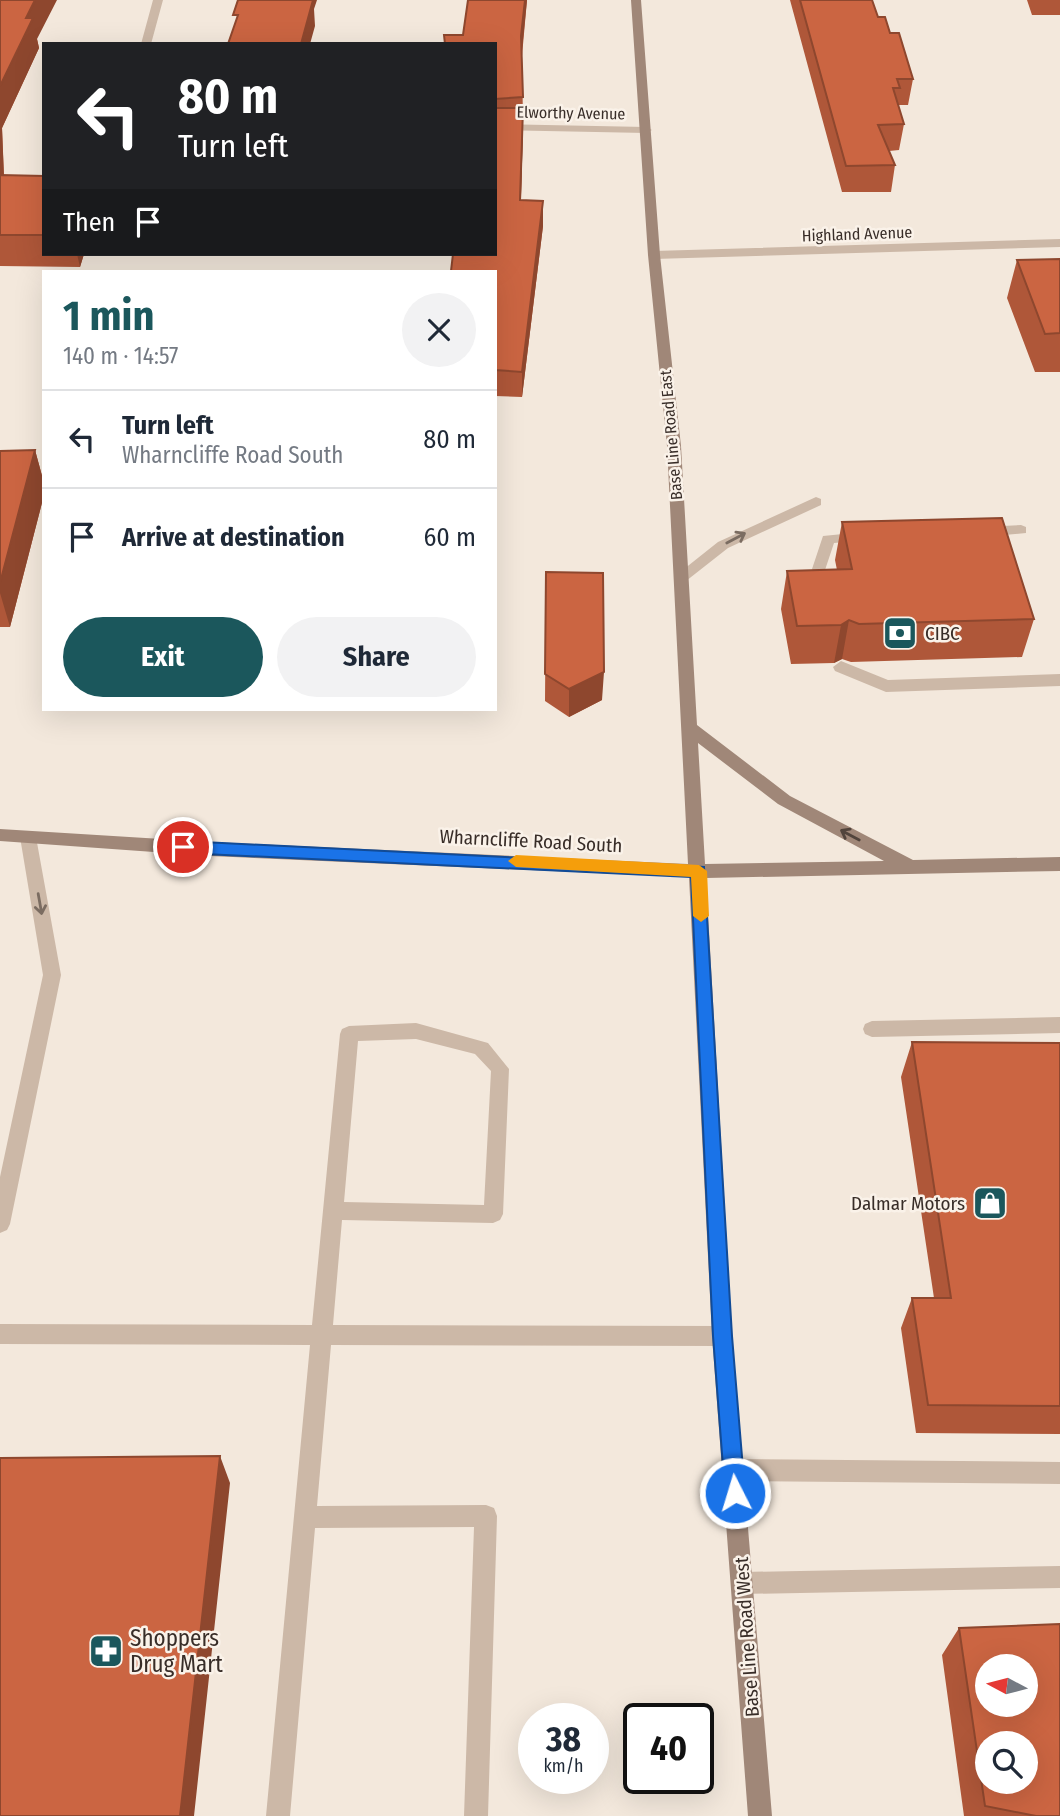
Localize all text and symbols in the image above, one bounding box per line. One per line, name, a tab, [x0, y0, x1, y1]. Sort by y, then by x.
text: 80 m	[178, 67, 278, 126]
icon: left	[63, 70, 154, 161]
street label: Elworthy Avenue	[517, 103, 626, 123]
text: Turn left	[178, 127, 288, 165]
icon: arrive	[129, 203, 167, 241]
text: Then	[63, 207, 115, 238]
street label: Highland Avenue	[801, 223, 913, 245]
text: 1 min	[63, 291, 154, 341]
button: close	[402, 293, 476, 367]
text: 140 m · 14:57	[63, 342, 178, 370]
street label: Base Line Road East	[656, 369, 686, 501]
text: Turn left	[122, 410, 214, 441]
icon: left	[63, 420, 101, 458]
text: 80 m	[423, 424, 476, 455]
text: Wharncliffe Road South	[122, 441, 343, 469]
icon: arrive	[63, 518, 101, 556]
text: Arrive at destination	[122, 522, 345, 553]
text: 60 m	[423, 522, 476, 553]
one-way arrow	[726, 531, 746, 545]
bank icon: CIBC	[881, 614, 919, 652]
button: Exit	[63, 617, 263, 697]
button: Share	[277, 617, 476, 697]
place label: CIBC	[925, 622, 960, 645]
pin	[153, 817, 213, 877]
street label: Wharncliffe Road South	[439, 825, 623, 857]
one-way arrow	[840, 827, 861, 841]
icon: arrive	[164, 828, 202, 866]
one-way arrow	[34, 892, 47, 915]
shop icon: Dalmar Motors	[971, 1184, 1009, 1222]
place label: Dalmar Motors	[851, 1192, 965, 1215]
position arrow	[698, 1456, 772, 1530]
street label: Base Line Road West	[730, 1556, 764, 1718]
place label: Shoppers Drug Mart	[130, 1624, 223, 1678]
pharmacy icon: Shoppers Drug Mart	[87, 1632, 125, 1670]
north arrow	[975, 1654, 1038, 1717]
map controls	[975, 1654, 1038, 1794]
speed limit sign: 40	[623, 1703, 714, 1794]
text: 38	[546, 1718, 581, 1760]
button: search	[975, 1731, 1038, 1794]
text: km/h	[543, 1755, 584, 1777]

